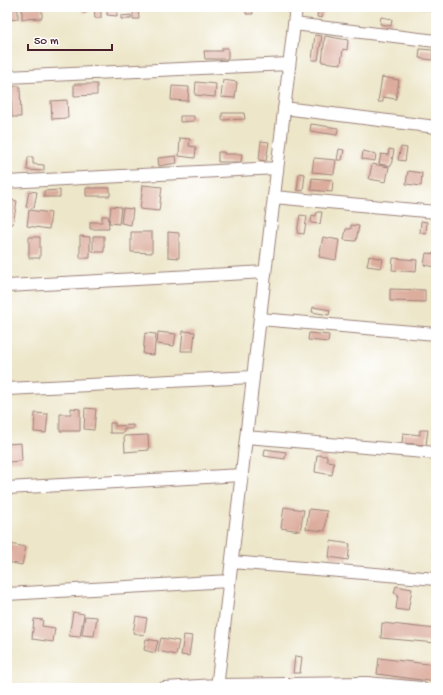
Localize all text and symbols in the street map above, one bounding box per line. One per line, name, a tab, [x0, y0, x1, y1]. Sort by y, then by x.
scale bar	[28, 26, 112, 52]
text: 50 m	[34, 35, 59, 49]

